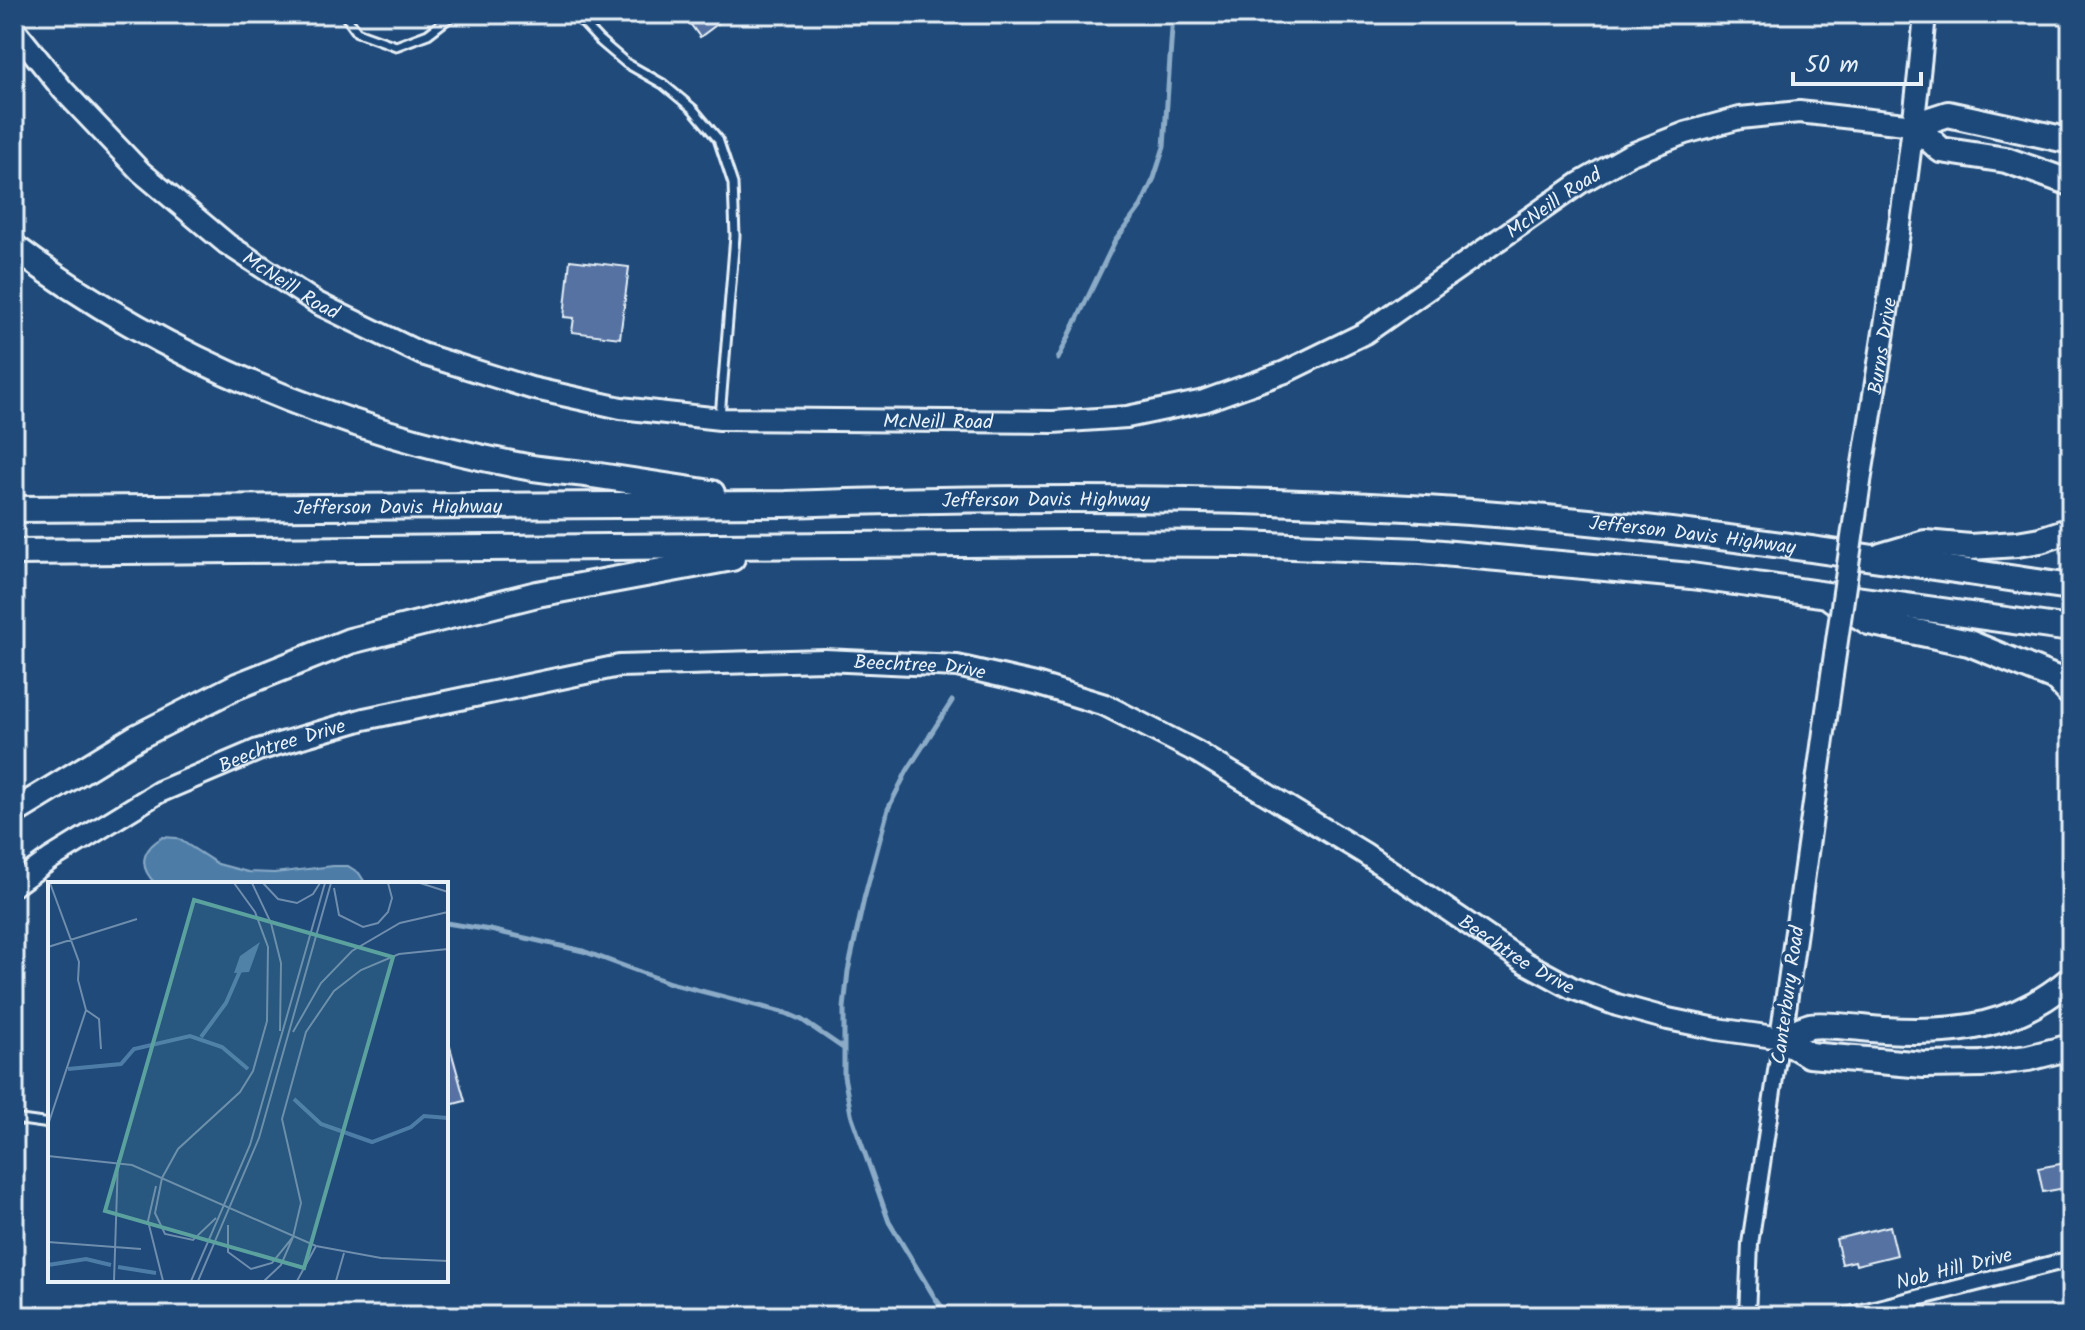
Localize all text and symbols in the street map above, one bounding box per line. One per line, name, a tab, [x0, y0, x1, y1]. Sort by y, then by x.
scale bar	[1793, 36, 1921, 86]
text: 50 m	[1805, 46, 1859, 85]
street label: McNeill Road	[1500, 159, 1609, 248]
street label: McNeill Road	[235, 244, 345, 330]
street label: Burns Drive	[1860, 295, 1907, 397]
street label: McNeill Road	[883, 406, 994, 439]
street label: Jefferson Davis Highway	[942, 485, 1151, 518]
street label: Jefferson Davis Highway	[294, 492, 503, 525]
street label: Jefferson Davis Highway	[1587, 508, 1798, 565]
street label: Beechtree Drive	[853, 647, 989, 690]
street label: Beechtree Drive	[214, 711, 350, 783]
inset map	[48, 882, 448, 1282]
street label: Beechtree Drive	[1451, 907, 1580, 1005]
street label: Canterbury Road	[1763, 923, 1815, 1067]
street label: Nob Hill Drive	[1893, 1240, 2016, 1300]

